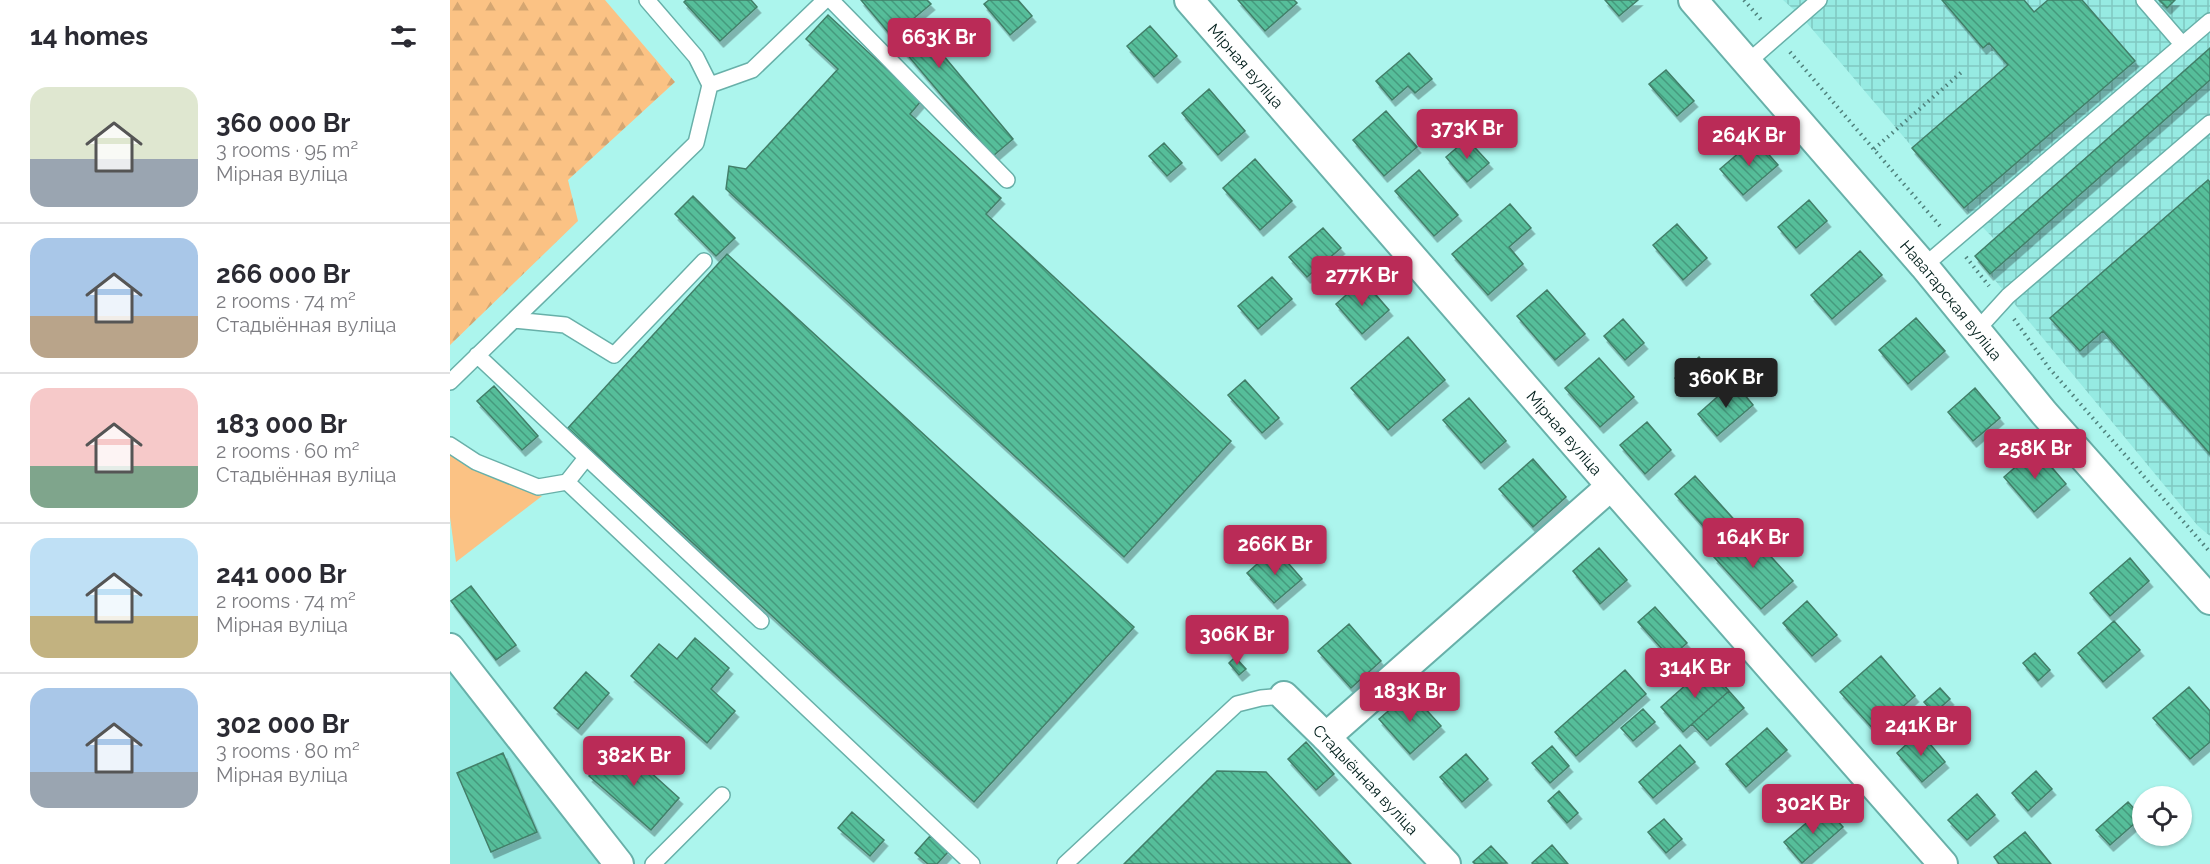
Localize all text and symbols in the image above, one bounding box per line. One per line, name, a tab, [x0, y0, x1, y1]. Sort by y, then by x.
pin: 663K Br	[884, 18, 994, 69]
icon: filters	[387, 20, 420, 53]
street label: Мірная вуліца	[1204, 20, 1287, 112]
text: 14 homes	[30, 21, 148, 51]
text: 663K Br	[902, 25, 976, 49]
text: 360 000 Br	[216, 108, 350, 138]
pin: 373K Br	[1412, 109, 1522, 160]
icon: home	[78, 111, 150, 183]
text: 373K Br	[1431, 116, 1503, 140]
pin: 264K Br	[1694, 116, 1804, 167]
text: 264K Br	[1712, 123, 1786, 147]
text: 3 rooms · 95 m²	[216, 138, 358, 162]
text: Мірная вуліца	[216, 162, 348, 186]
street label: Наватарская вуліца	[1896, 236, 2006, 364]
pin: 277K Br	[1307, 256, 1417, 307]
text: 266 000 Br	[216, 259, 350, 289]
icon: home	[78, 262, 150, 334]
text: 277K Br	[1325, 263, 1399, 287]
text: 2 rooms · 74 m²	[216, 289, 356, 313]
text: Стадыённая вуліца	[216, 313, 396, 337]
pin: 360K Br	[1671, 358, 1781, 409]
text: 360K Br	[1689, 365, 1763, 389]
street label: Мірная вуліца	[1522, 387, 1606, 479]
text: 183 000 Br	[216, 409, 347, 439]
icon: home	[78, 412, 150, 484]
pin: 258K Br	[1980, 429, 2090, 480]
text: 258K Br	[1998, 436, 2072, 460]
text: 2 rooms · 60 m²	[216, 439, 360, 463]
text: Стадыённая вуліца	[216, 463, 396, 487]
pin: 164K Br	[1698, 518, 1808, 569]
pin: 266K Br	[1220, 525, 1330, 576]
text: 164K Br	[1717, 525, 1789, 549]
text: 266K Br	[1238, 532, 1312, 556]
text: 241 000 Br	[216, 559, 346, 589]
icon: home	[78, 562, 150, 634]
text: 2 rooms · 74 m²	[216, 589, 356, 613]
text: Мірная вуліца	[216, 613, 348, 637]
pin: 306K Br	[1182, 615, 1292, 666]
text: 306K Br	[1200, 622, 1274, 646]
pin: 314K Br	[1640, 648, 1750, 699]
text: 314K Br	[1659, 655, 1731, 679]
pin: 183K Br	[1355, 672, 1465, 723]
text: 183K Br	[1374, 679, 1446, 703]
pin: 241K Br	[1866, 706, 1976, 757]
text: 302 000 Br	[216, 709, 349, 739]
icon: home	[78, 712, 150, 784]
text: 241K Br	[1885, 713, 1957, 737]
street label: Стадыённая вуліца	[1309, 721, 1422, 839]
pin: 382K Br	[579, 736, 689, 787]
text: 3 rooms · 80 m²	[216, 739, 360, 763]
text: 382K Br	[597, 743, 671, 767]
text: Мірная вуліца	[216, 763, 348, 787]
pin: 302K Br	[1758, 784, 1868, 835]
map controls	[2132, 786, 2192, 846]
button: locate	[2132, 786, 2192, 846]
text: 302K Br	[1776, 791, 1850, 815]

